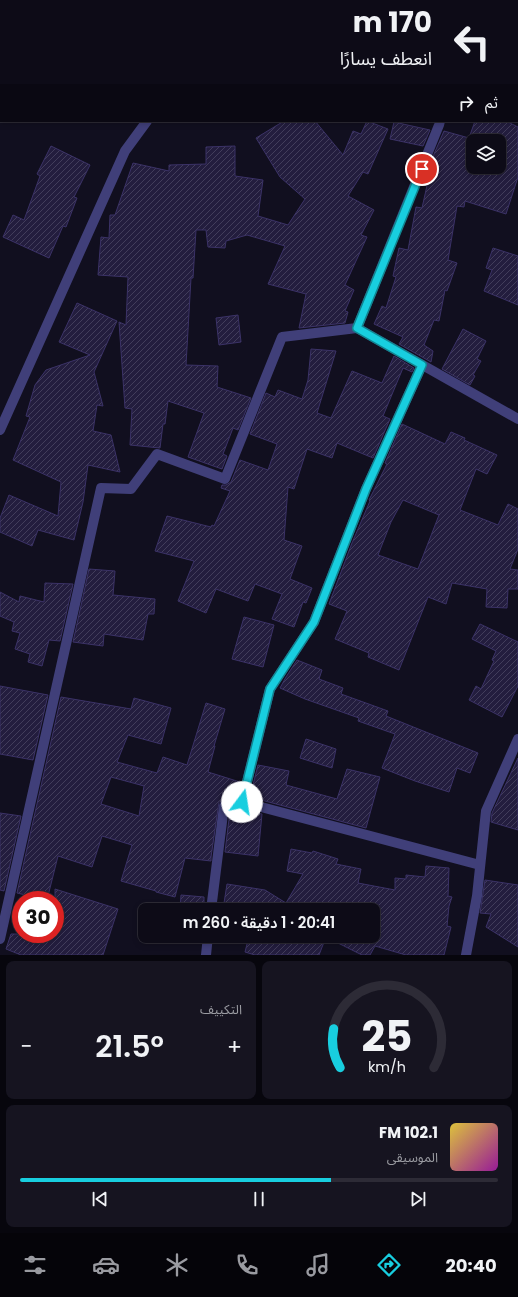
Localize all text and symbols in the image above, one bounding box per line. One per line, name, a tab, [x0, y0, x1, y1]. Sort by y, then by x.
text: 170 m	[353, 3, 432, 42]
icon: left	[446, 16, 498, 68]
text: انعطف يسارًا	[340, 46, 432, 71]
icon: right	[455, 92, 477, 114]
text: ثم	[485, 92, 498, 113]
map controls	[466, 134, 506, 174]
button: layers	[466, 134, 506, 174]
pin	[405, 152, 439, 186]
icon: arrive	[411, 158, 433, 180]
position arrow	[221, 781, 263, 823]
speed limit sign: 30	[12, 891, 64, 943]
text: 20:41 · 1 دقيقة · 260 m	[183, 912, 335, 933]
text: التكييف	[200, 1000, 242, 1019]
text: 25	[362, 1007, 412, 1066]
text: 21.5°	[95, 1025, 164, 1068]
text: −	[20, 1031, 32, 1062]
text: +	[227, 1031, 242, 1062]
text: km/h	[368, 1056, 406, 1076]
text: 102.1 FM	[379, 1122, 438, 1143]
text: الموسيقى	[387, 1148, 438, 1167]
icon: previous	[89, 1188, 111, 1210]
icon: pause	[248, 1188, 270, 1210]
icon: next	[407, 1188, 429, 1210]
icon: filters	[21, 1251, 49, 1279]
icon: car	[92, 1251, 120, 1279]
icon: climate	[163, 1251, 191, 1279]
icon: phone	[233, 1251, 261, 1279]
icon: music	[304, 1251, 332, 1279]
icon: directions	[375, 1251, 403, 1279]
text: 20:40	[446, 1253, 497, 1278]

